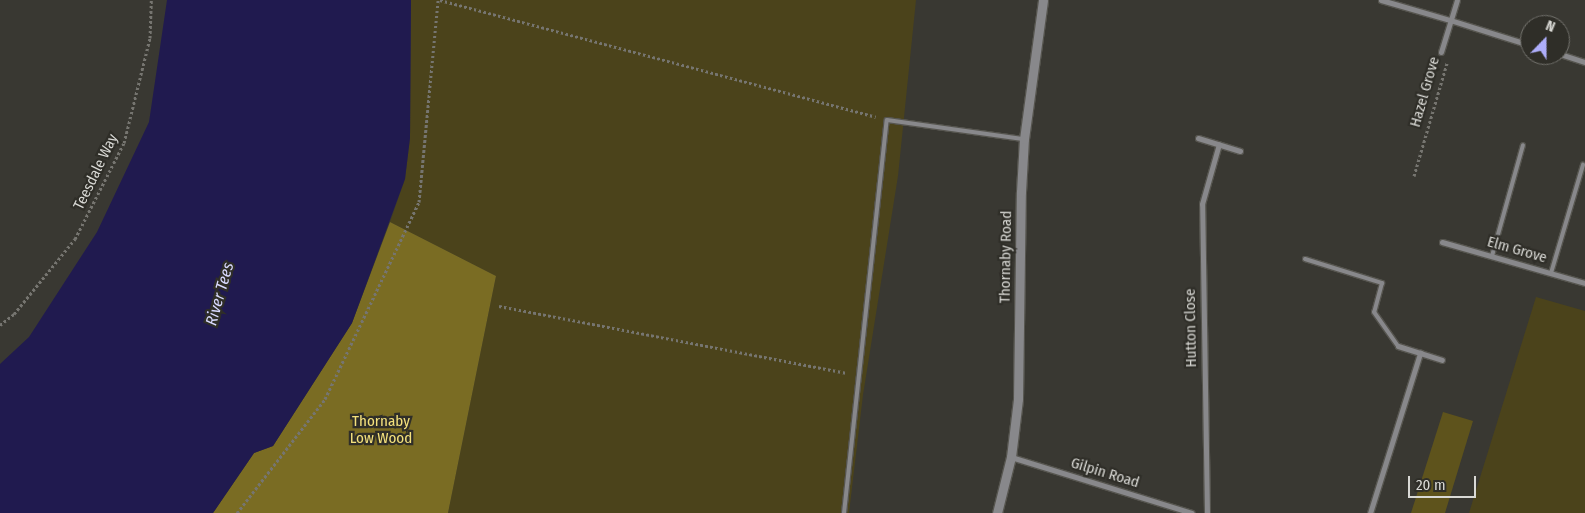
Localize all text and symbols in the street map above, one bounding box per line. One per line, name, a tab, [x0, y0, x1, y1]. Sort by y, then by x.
north arrow	[1520, 15, 1570, 65]
text: N	[1543, 17, 1557, 36]
street label: Hazel Grove	[1406, 55, 1444, 129]
street label: Teesdale Way	[70, 131, 122, 213]
street label: Thornaby Road	[996, 211, 1016, 303]
street label: Elm Grove	[1485, 233, 1549, 267]
water label: River Tees	[202, 260, 238, 328]
street label: Hutton Close	[1181, 288, 1201, 368]
park label: Thornaby Low Wood	[350, 412, 412, 447]
street label: Gilpin Road	[1069, 454, 1141, 492]
scale bar	[1410, 466, 1478, 498]
text: 20 m	[1416, 476, 1446, 494]

